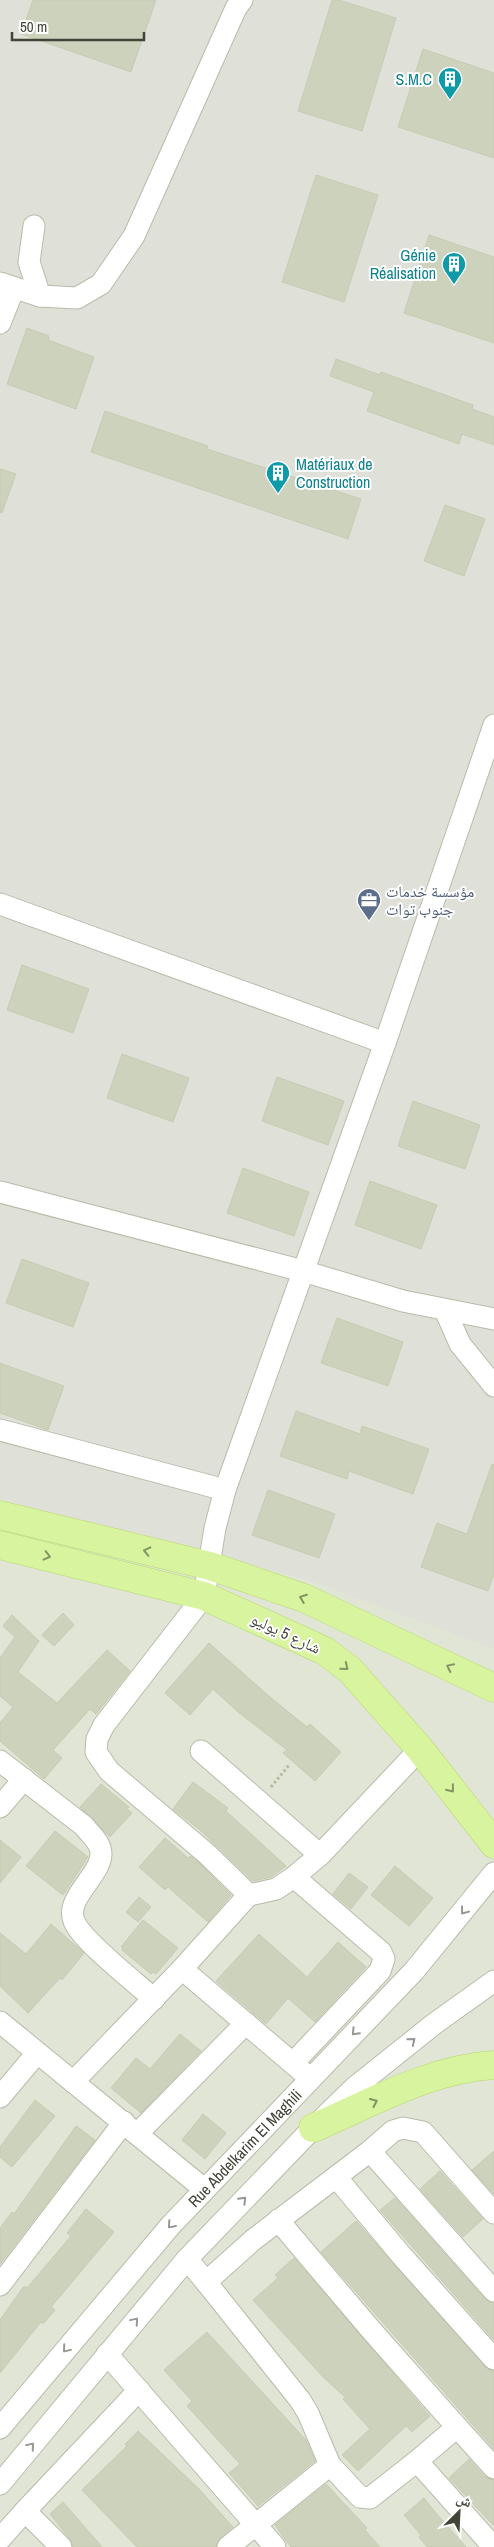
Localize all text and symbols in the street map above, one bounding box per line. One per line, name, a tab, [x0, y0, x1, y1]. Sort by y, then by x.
scale bar	[12, 10, 145, 42]
text: 50 m	[20, 16, 47, 37]
building icon: S.M.C	[437, 66, 463, 100]
place label: S.M.C	[396, 68, 432, 90]
place label: Génie Réalisation	[370, 244, 436, 284]
building icon: Génie Réalisation	[441, 251, 467, 285]
place label: Matériaux de Construction	[296, 453, 373, 493]
building icon: Matériaux de Construction	[265, 460, 291, 494]
place label: مؤسسة خدمات جنوب توات	[386, 880, 474, 920]
office icon: مؤسسة خدمات جنوب توات	[356, 887, 382, 921]
one-way arrow	[143, 1546, 152, 1557]
one-way arrow	[43, 1550, 52, 1561]
one-way arrow	[299, 1594, 308, 1604]
street label: شارع 5 يوليو	[248, 1607, 324, 1659]
one-way arrow	[339, 1661, 348, 1669]
one-way arrow	[446, 1662, 455, 1673]
one-way arrow	[446, 1783, 454, 1792]
one-way arrow	[461, 1905, 469, 1914]
one-way arrow	[352, 2026, 361, 2035]
one-way arrow	[406, 2039, 415, 2047]
street label: Rue Abdelkarim El Maghili	[183, 2084, 306, 2212]
one-way arrow	[369, 2097, 378, 2108]
one-way arrow	[237, 2197, 246, 2206]
one-way arrow	[168, 2220, 177, 2229]
one-way arrow	[129, 2318, 138, 2327]
one-way arrow	[62, 2344, 71, 2353]
one-way arrow	[25, 2443, 34, 2452]
north arrow	[434, 2487, 484, 2537]
text: ش	[454, 2489, 475, 2511]

